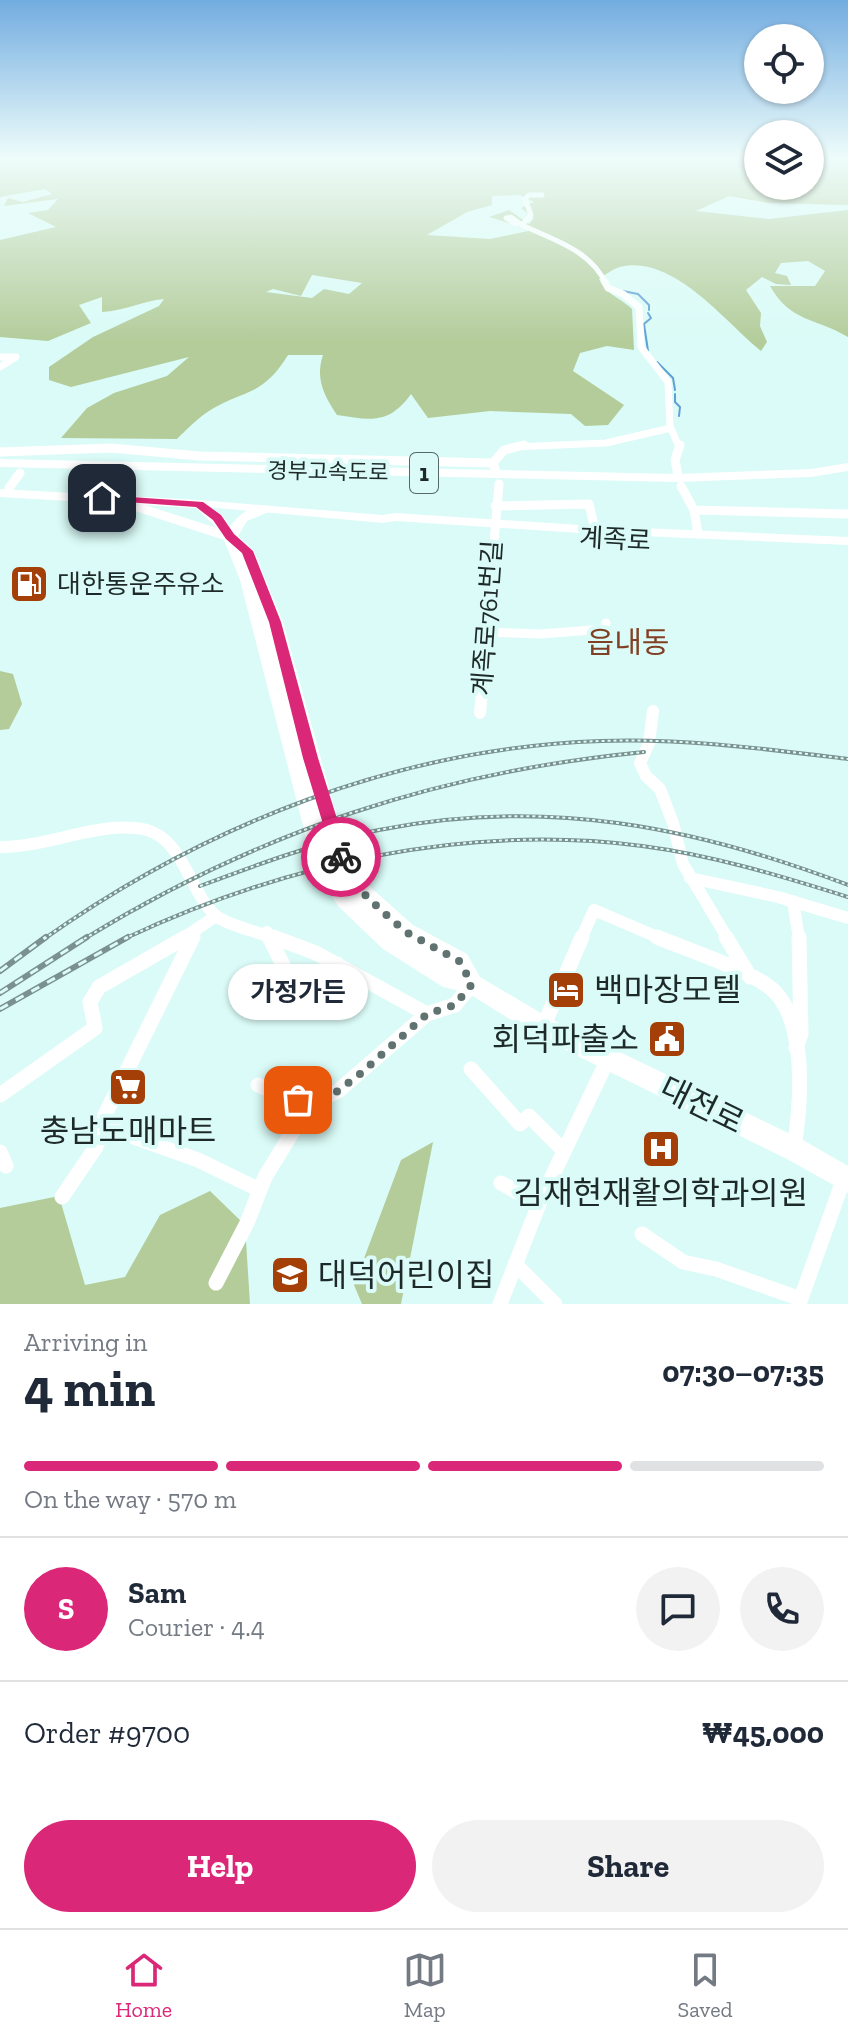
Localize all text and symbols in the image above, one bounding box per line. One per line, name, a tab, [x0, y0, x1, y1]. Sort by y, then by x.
map controls	[744, 24, 824, 200]
button: locate	[744, 24, 824, 104]
button: layers	[744, 120, 824, 200]
road number: 1	[410, 453, 438, 493]
street label: 경부고속도로	[267, 457, 389, 486]
pin	[68, 464, 136, 532]
icon: home	[80, 476, 124, 520]
street label: 계족로	[578, 521, 652, 557]
street label: 계족로761번길	[466, 539, 508, 697]
fuel station icon: 대한통운주유소	[8, 563, 50, 605]
place label: 대한통운주유소	[57, 568, 224, 600]
district label: 읍내동	[587, 625, 669, 661]
courier	[301, 817, 381, 897]
icon: bike	[319, 835, 363, 879]
callout: 가정가든	[228, 964, 368, 1020]
hotel icon: 백마장모텔	[545, 969, 587, 1011]
place label: 백마장모텔	[594, 971, 741, 1009]
text: 가정가든	[250, 976, 346, 1008]
public building icon: 회덕파출소	[646, 1018, 688, 1060]
place label: 회덕파출소	[492, 1020, 639, 1058]
supermarket icon: 충남도매마트	[107, 1066, 149, 1108]
pin	[264, 1066, 332, 1134]
street label: 대전로	[654, 1069, 750, 1141]
icon: bag	[276, 1078, 320, 1122]
place label: 충남도매마트	[40, 1112, 216, 1150]
hospital icon: 김재현재활의학과의원	[640, 1128, 682, 1170]
place label: 김재현재활의학과의원	[514, 1174, 808, 1212]
school or university icon: 대덕어린이집	[269, 1254, 311, 1296]
place label: 대덕어린이집	[318, 1256, 495, 1294]
text: Arriving in	[24, 1326, 147, 1358]
text: 07:30–07:35	[662, 1354, 824, 1390]
text: 4 min	[24, 1357, 155, 1419]
text: On the way · 570 m	[24, 1483, 236, 1515]
button: chat	[636, 1567, 720, 1651]
button: phone	[740, 1567, 824, 1651]
text: Sam	[128, 1575, 186, 1611]
text: S	[58, 1591, 74, 1627]
text: Courier · 4.4	[128, 1611, 265, 1643]
text: Order #9700	[24, 1715, 190, 1751]
text: ₩45,000	[702, 1715, 824, 1751]
button: Help	[24, 1820, 416, 1912]
button: Share	[432, 1820, 824, 1912]
tab: Home	[115, 1948, 172, 2023]
tab: Map	[403, 1948, 447, 2023]
tab: Saved	[677, 1948, 733, 2023]

